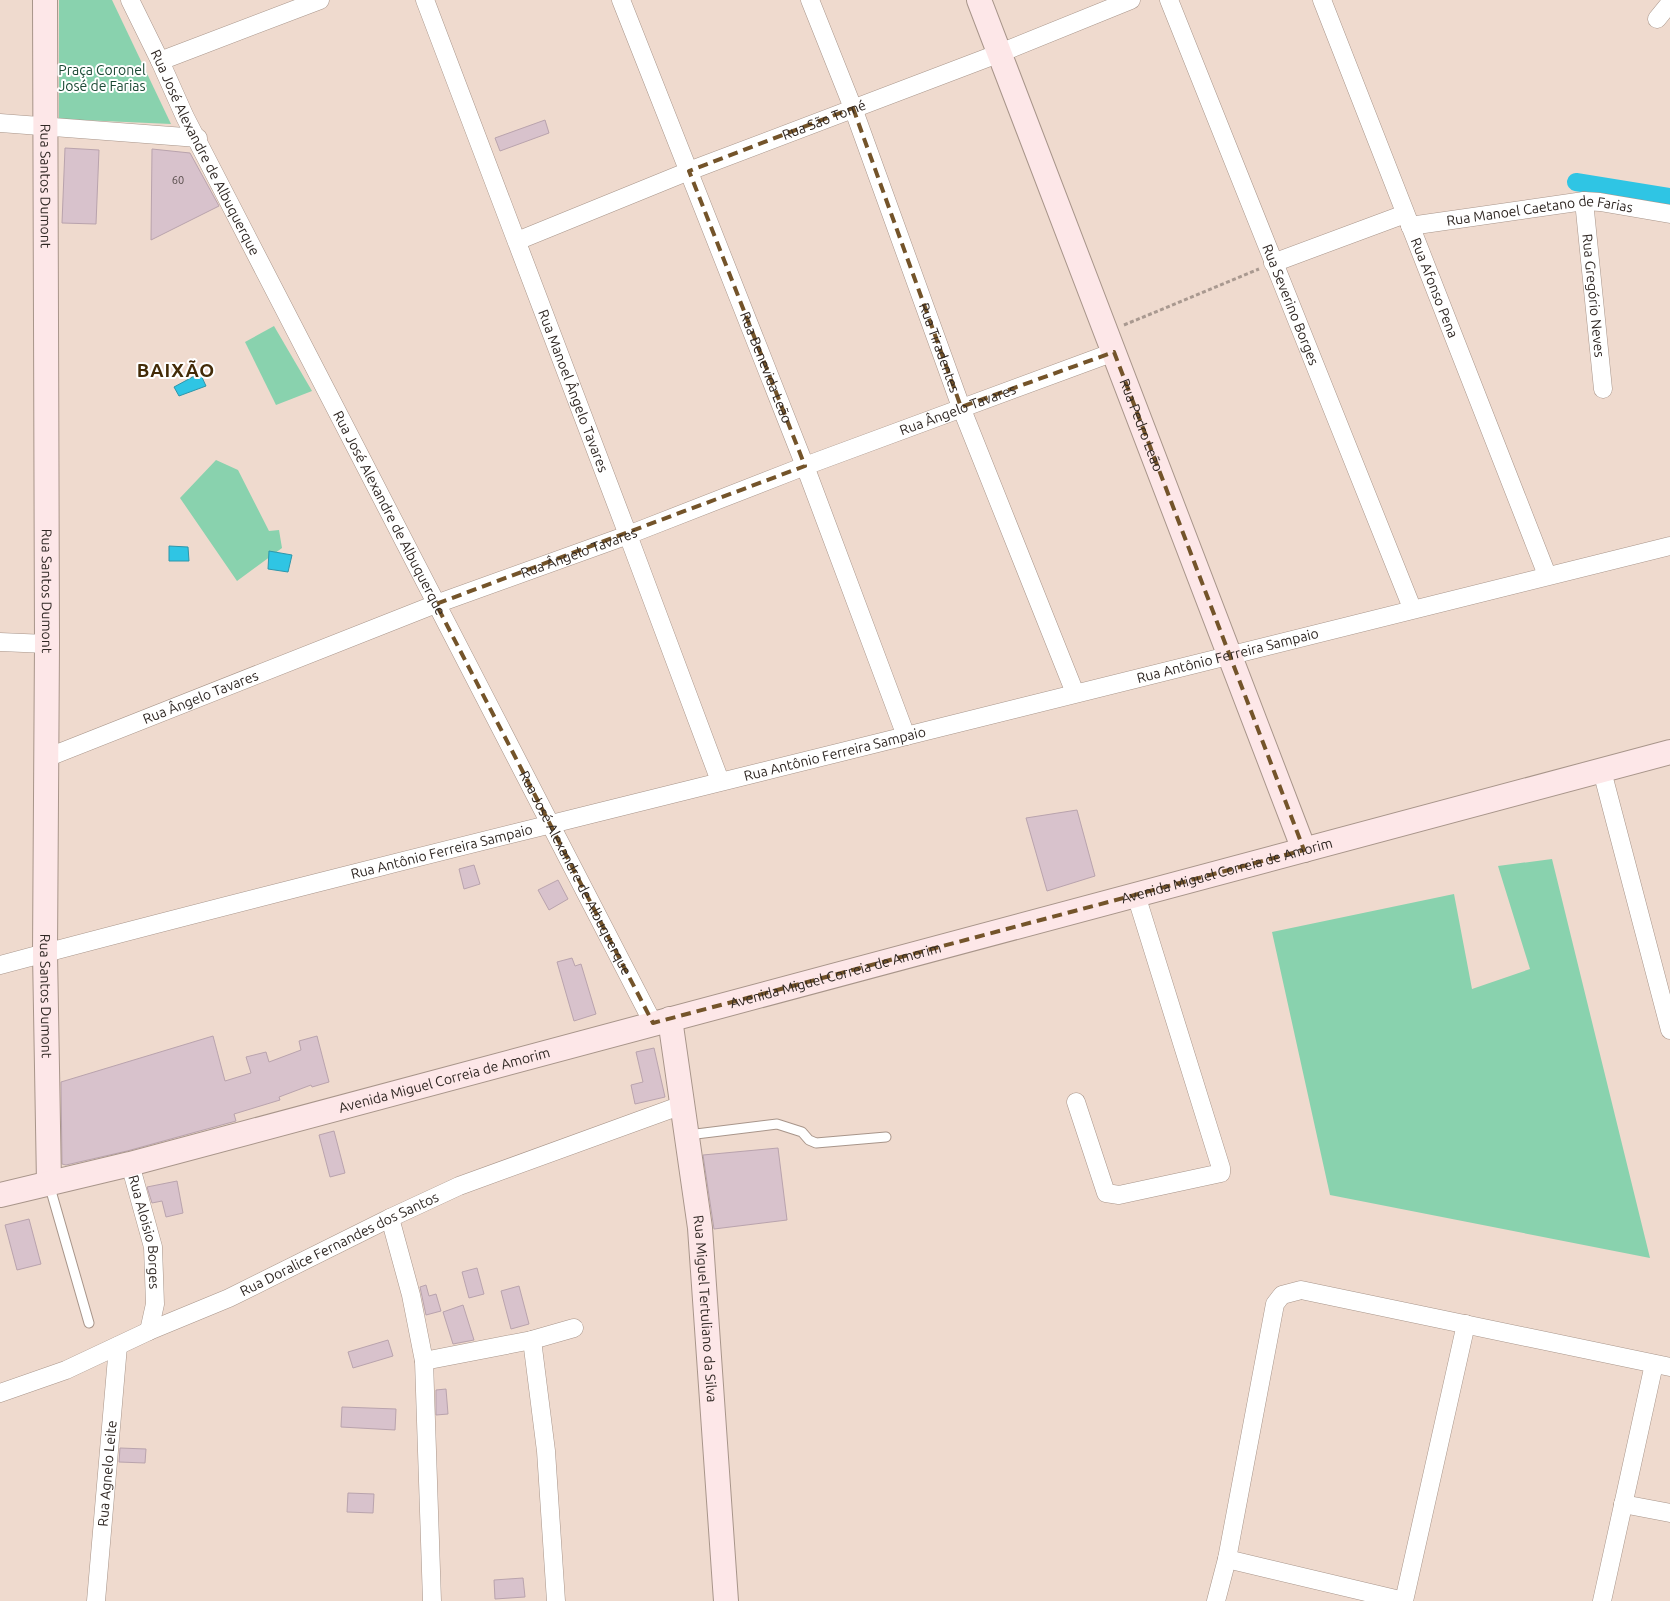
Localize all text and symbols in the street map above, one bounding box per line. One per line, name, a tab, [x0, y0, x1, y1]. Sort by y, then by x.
street label: Rua José Alexandre de Albuquerque	[148, 47, 263, 258]
park label: Praça Coronel José de Farias	[58, 62, 146, 94]
street label: Rua São Tomé	[780, 97, 868, 143]
street label: Rua Santos Dumont	[37, 124, 54, 249]
house number: 60	[172, 174, 184, 186]
street label: Rua Manoel Caetano de Farias	[1445, 193, 1634, 229]
street label: Rua Gregório Neves	[1579, 233, 1608, 358]
street label: Rua Afonso Pena	[1408, 235, 1461, 340]
street label: Rua Severino Borges	[1259, 242, 1322, 368]
street label: Rua Tiradentes	[916, 300, 963, 395]
street label: Rua Manoel Ângelo Tavares	[535, 307, 611, 474]
street label: Rua Benevida Leão	[737, 309, 795, 426]
district label: BAIXÃO	[137, 359, 215, 381]
street label: Rua Pedro Leão	[1116, 376, 1167, 474]
street label: Rua Ângelo Tavares	[897, 381, 1018, 438]
street label: Rua José Alexandre de Albuquerque	[330, 408, 449, 618]
street label: Rua Ângelo Tavares	[518, 524, 639, 581]
street label: Rua Santos Dumont	[39, 529, 55, 654]
street label: Rua Antônio Ferreira Sampaio	[1135, 625, 1320, 686]
street label: Rua Ângelo Tavares	[140, 667, 260, 727]
street label: Rua Antônio Ferreira Sampaio	[742, 723, 927, 784]
street label: Rua José Alexandre de Albuquerque	[516, 768, 635, 978]
street label: Rua Antônio Ferreira Sampaio	[349, 821, 534, 882]
street label: Avenida Miguel Correia de Amorim	[1119, 835, 1334, 906]
street label: Rua Santos Dumont	[37, 934, 55, 1059]
street label: Avenida Miguel Correia de Amorim	[728, 939, 943, 1011]
street label: Avenida Miguel Correia de Amorim	[337, 1044, 552, 1116]
street label: Rua Aloisio Borges	[125, 1173, 162, 1289]
street label: Rua Doralice Fernandes dos Santos	[237, 1189, 441, 1299]
street label: Rua Miguel Tertuliano da Silva	[690, 1214, 720, 1403]
street label: Rua Agnelo Leite	[94, 1420, 120, 1527]

